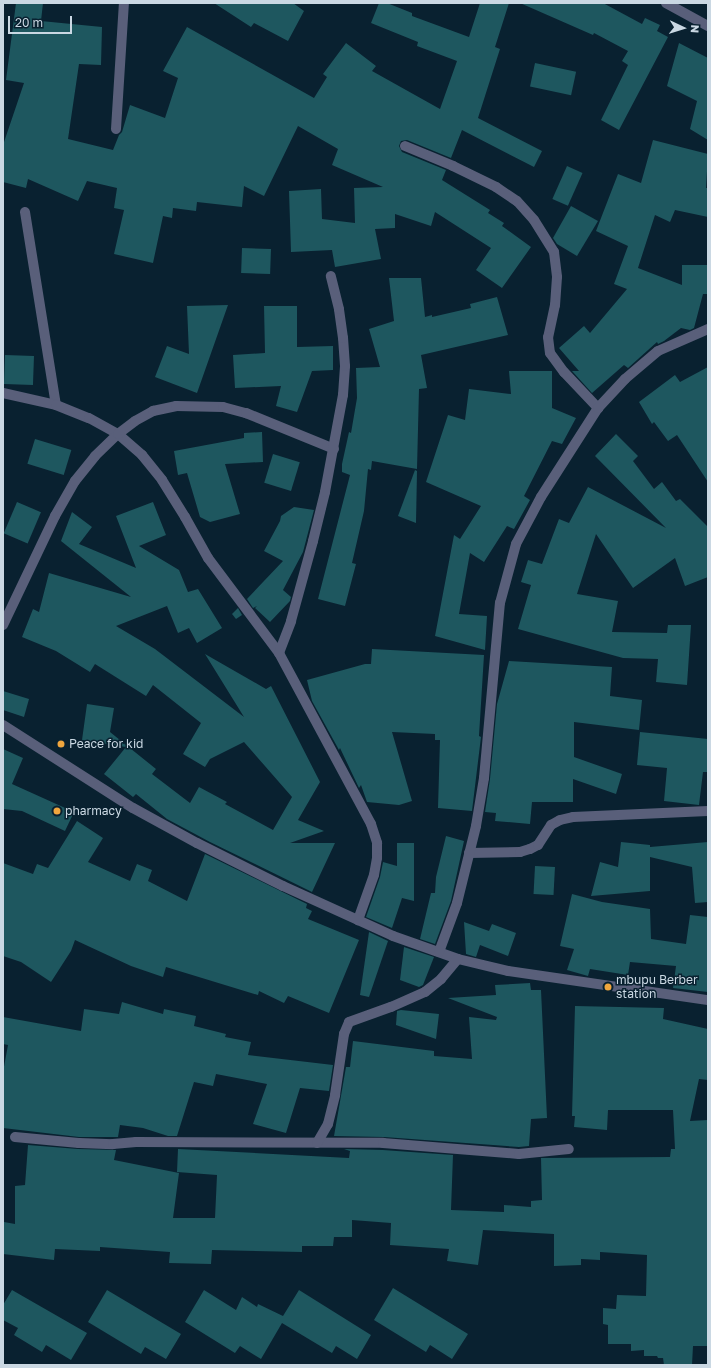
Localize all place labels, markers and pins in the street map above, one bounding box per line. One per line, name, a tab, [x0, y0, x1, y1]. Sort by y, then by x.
place label: Peace for kid	[69, 737, 143, 751]
marker: Peace for kid	[56, 739, 66, 749]
place label: pharmacy	[65, 804, 122, 818]
marker: pharmacy	[52, 806, 62, 816]
place label: mbupu Berber station	[616, 973, 698, 1001]
marker: mbupu Berber station	[603, 982, 613, 992]

